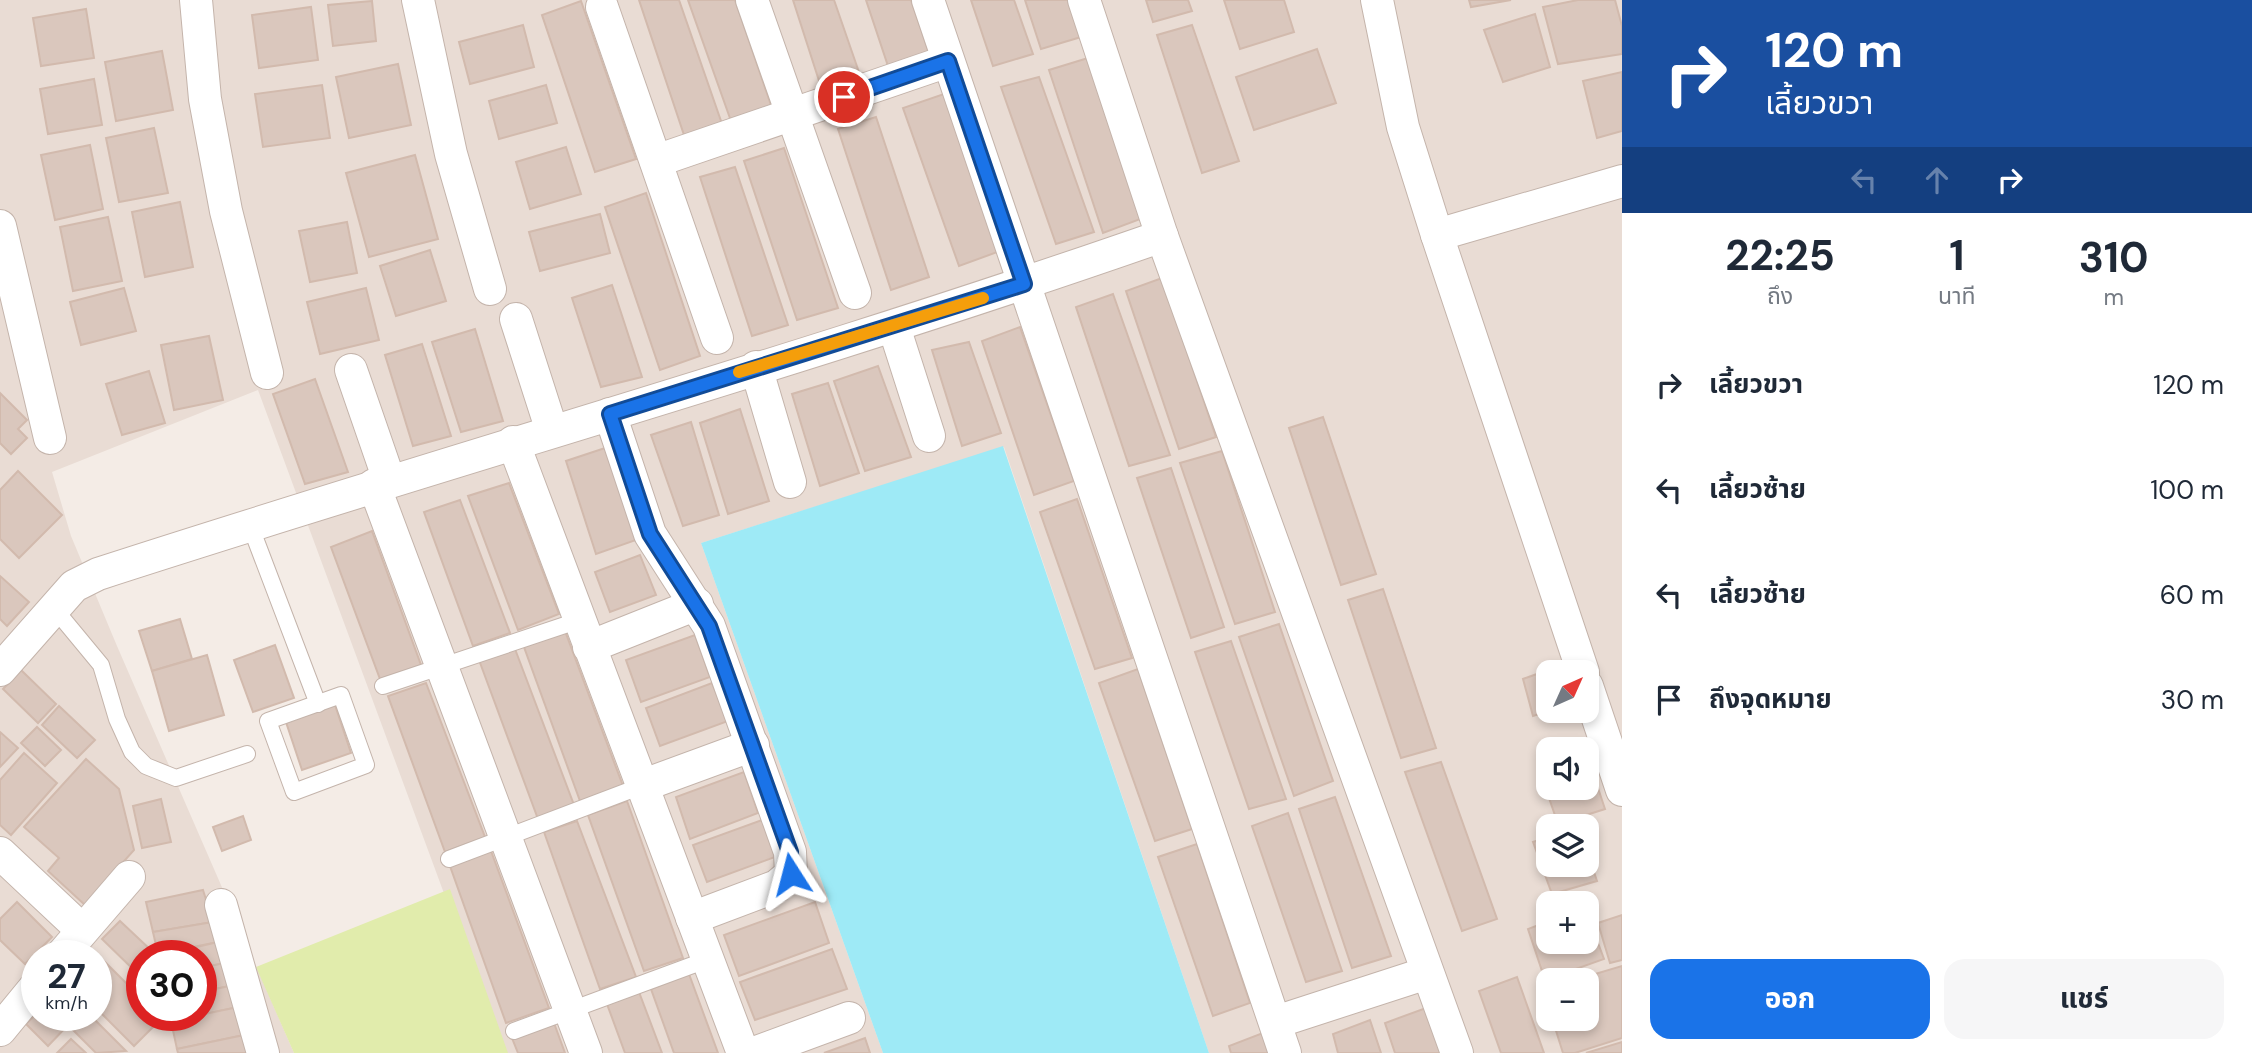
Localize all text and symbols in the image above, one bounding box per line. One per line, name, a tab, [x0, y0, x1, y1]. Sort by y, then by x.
text: 120 m	[1765, 18, 1903, 82]
icon: right	[1650, 28, 1741, 119]
pin	[814, 67, 874, 127]
icon: arrive	[825, 78, 863, 116]
text: เลี้ยวขวา	[1765, 82, 1873, 124]
icon: left	[1845, 161, 1883, 199]
icon: ahead	[1918, 161, 1956, 199]
icon: right	[1991, 161, 2029, 199]
text: 22:25	[1725, 228, 1835, 283]
text: 1	[1949, 228, 1964, 283]
text: 310	[2079, 230, 2149, 285]
text: ถึง	[1767, 281, 1793, 311]
text: นาที	[1938, 281, 1976, 311]
text: m	[2103, 282, 2124, 312]
icon: right	[1650, 366, 1688, 404]
text: เลี้ยวขวา	[1709, 367, 1803, 401]
text: 120 m	[2153, 368, 2224, 402]
icon: left	[1650, 471, 1688, 509]
text: เลี้ยวซ้าย	[1709, 472, 1806, 506]
text: 100 m	[2150, 473, 2224, 507]
icon: left	[1650, 576, 1688, 614]
text: เลี้ยวซ้าย	[1709, 577, 1806, 611]
text: 60 m	[2160, 578, 2224, 612]
north arrow	[1536, 660, 1600, 723]
map controls	[1536, 660, 1599, 1031]
icon: arrive	[1650, 681, 1688, 719]
text: ถึงจุดหมาย	[1709, 682, 1832, 716]
text: 30 m	[2161, 683, 2224, 717]
button: sound	[1536, 737, 1599, 800]
button: layers	[1536, 814, 1599, 877]
position arrow	[754, 837, 828, 911]
button: +	[1536, 891, 1599, 954]
speed limit sign: 30	[126, 940, 217, 1031]
text: 27	[47, 953, 86, 999]
button: ออก	[1650, 959, 1930, 1039]
button: แชร์	[1944, 959, 2224, 1039]
button: −	[1536, 968, 1599, 1031]
text: km/h	[45, 991, 88, 1015]

